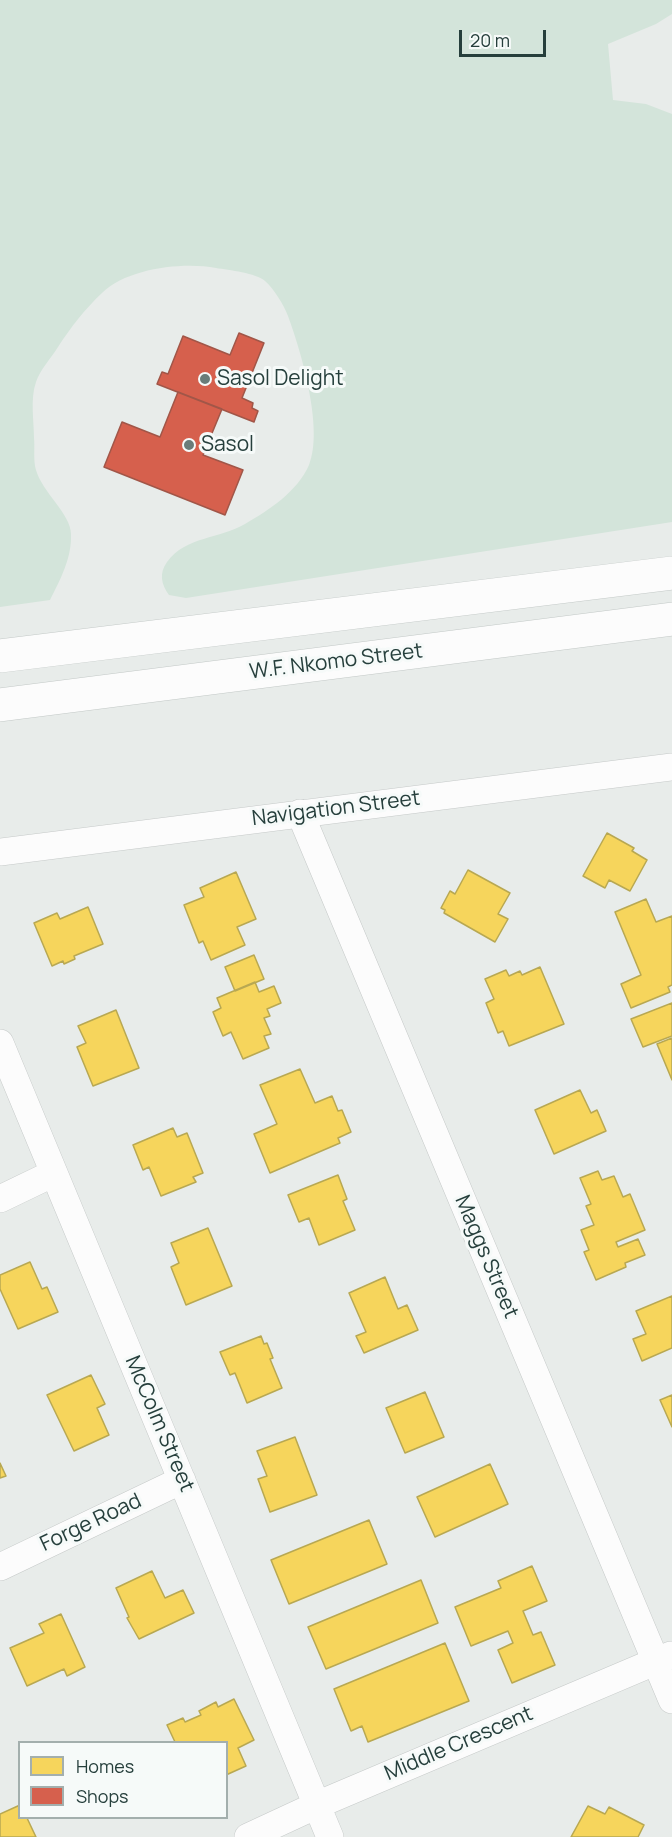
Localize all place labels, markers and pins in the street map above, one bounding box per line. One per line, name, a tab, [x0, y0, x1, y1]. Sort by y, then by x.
place label: Sasol Delight	[217, 366, 344, 392]
marker: Sasol Delight	[198, 372, 212, 386]
place label: Sasol	[201, 432, 254, 458]
marker: Sasol	[182, 438, 196, 452]

